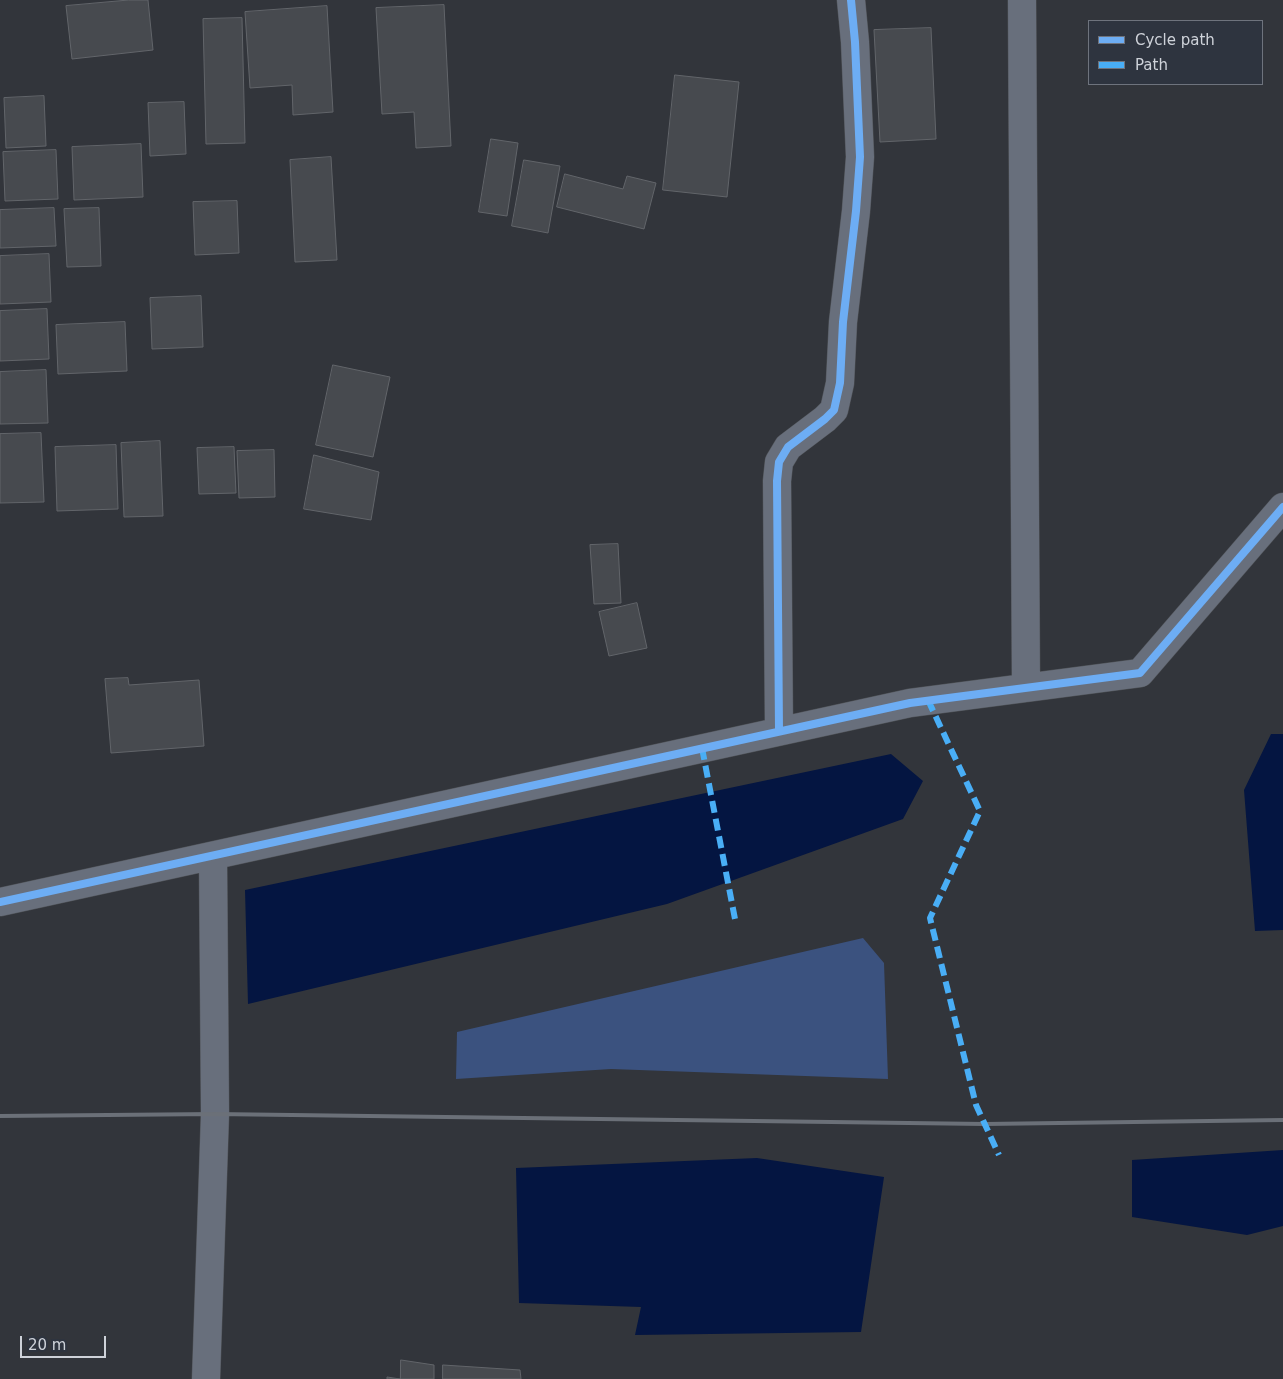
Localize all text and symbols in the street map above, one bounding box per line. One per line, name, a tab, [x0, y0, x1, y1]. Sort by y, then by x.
legend	[1088, 20, 1263, 85]
text: Cycle path	[1135, 31, 1215, 49]
text: Path	[1135, 56, 1168, 74]
scale bar	[22, 1326, 109, 1358]
text: 20 m	[28, 1336, 66, 1354]

